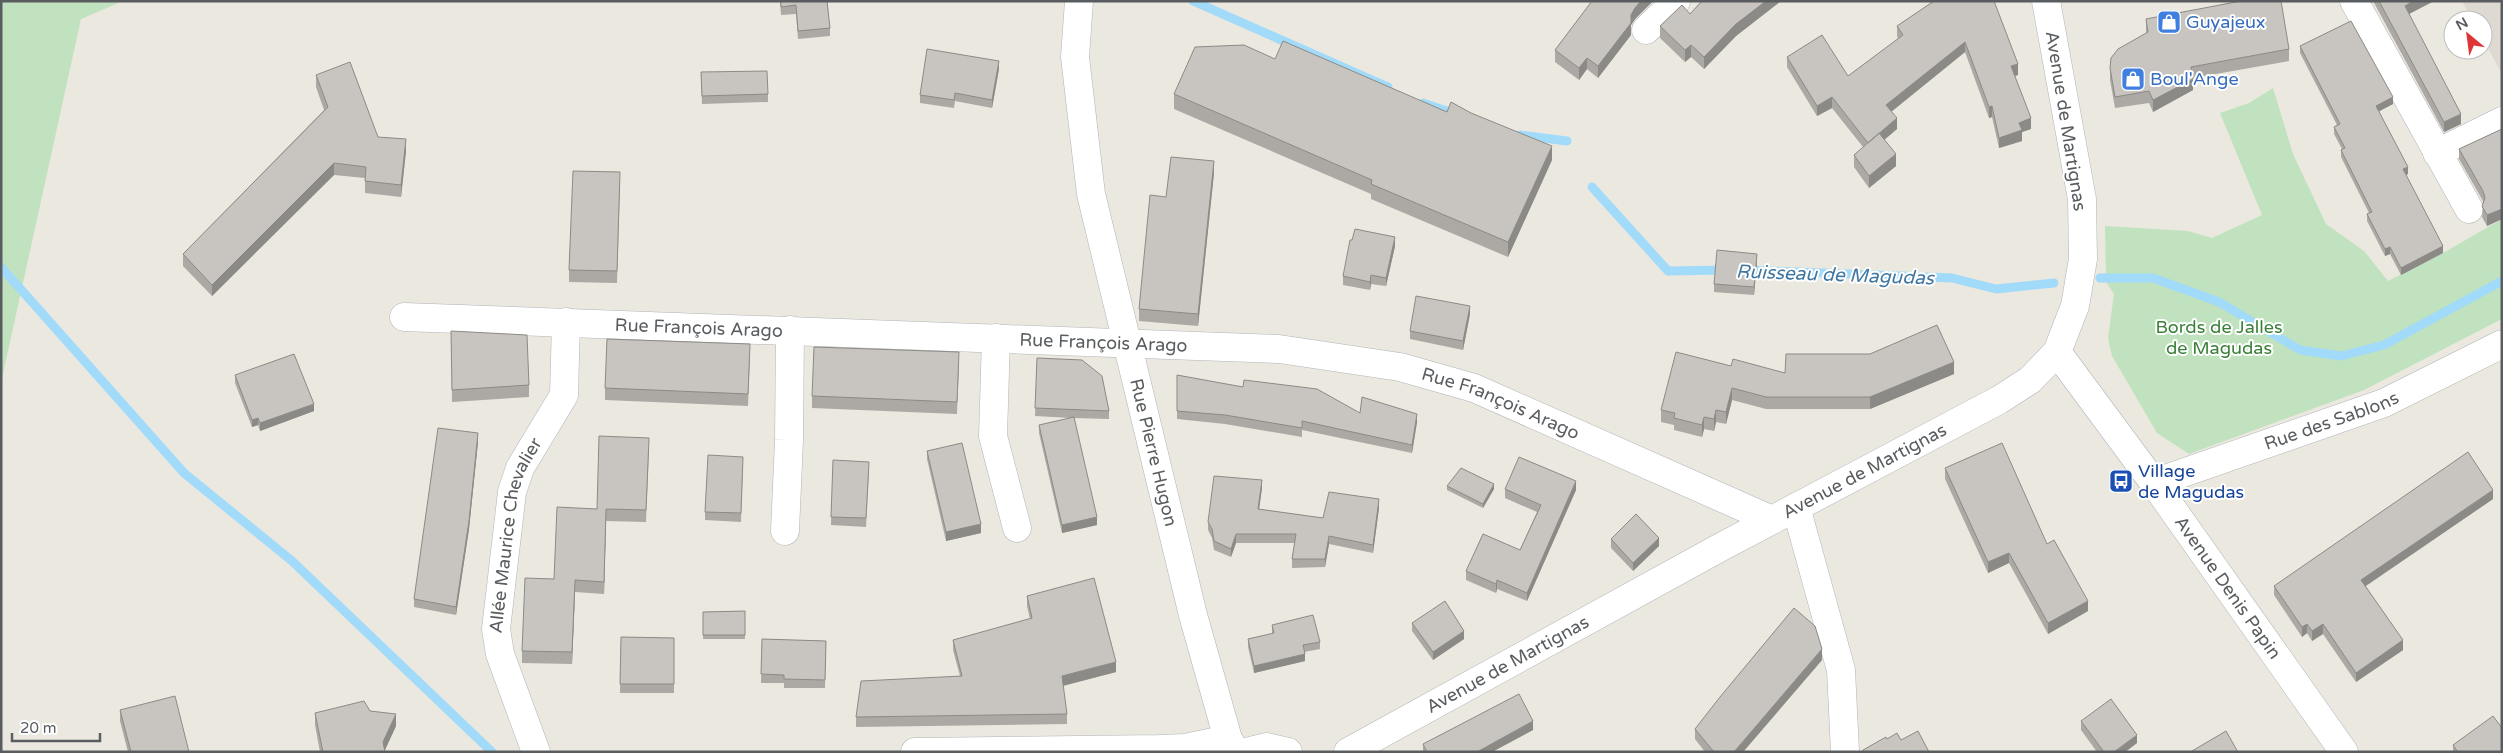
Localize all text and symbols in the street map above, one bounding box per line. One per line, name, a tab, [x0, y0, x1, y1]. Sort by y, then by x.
shop icon: Guyajeux	[2156, 9, 2182, 35]
north arrow	[2443, 10, 2493, 60]
place label: Guyajeux	[2186, 11, 2266, 33]
text: N	[2453, 14, 2471, 34]
street label: Avenue de Martignas	[2041, 29, 2091, 213]
shop icon: Boul'Ange	[2120, 66, 2146, 92]
place label: Boul'Ange	[2150, 68, 2239, 90]
water label: Ruisseau de Magudas	[1736, 261, 1936, 290]
street label: Rue François Arago	[614, 314, 783, 342]
park label: Bords de Jalles de Magudas	[2155, 316, 2283, 359]
street label: Rue François Arago	[1019, 329, 1188, 357]
street label: Rue François Arago	[1419, 363, 1583, 444]
street label: Rue Pierre Hugon	[1125, 376, 1182, 529]
street label: Rue des Sablons	[2261, 386, 2402, 455]
street label: Avenue de Martignas	[1779, 419, 1950, 523]
street label: Allée Maurice Chevalier	[485, 434, 547, 634]
place label: Village de Magudas	[2138, 460, 2244, 503]
bus stop icon: Village de Magudas	[2108, 468, 2134, 494]
street label: Avenue Denis Papin	[2170, 512, 2286, 663]
street label: Avenue de Martignas	[1422, 611, 1593, 718]
scale bar	[12, 710, 100, 742]
text: 20 m	[20, 719, 57, 737]

